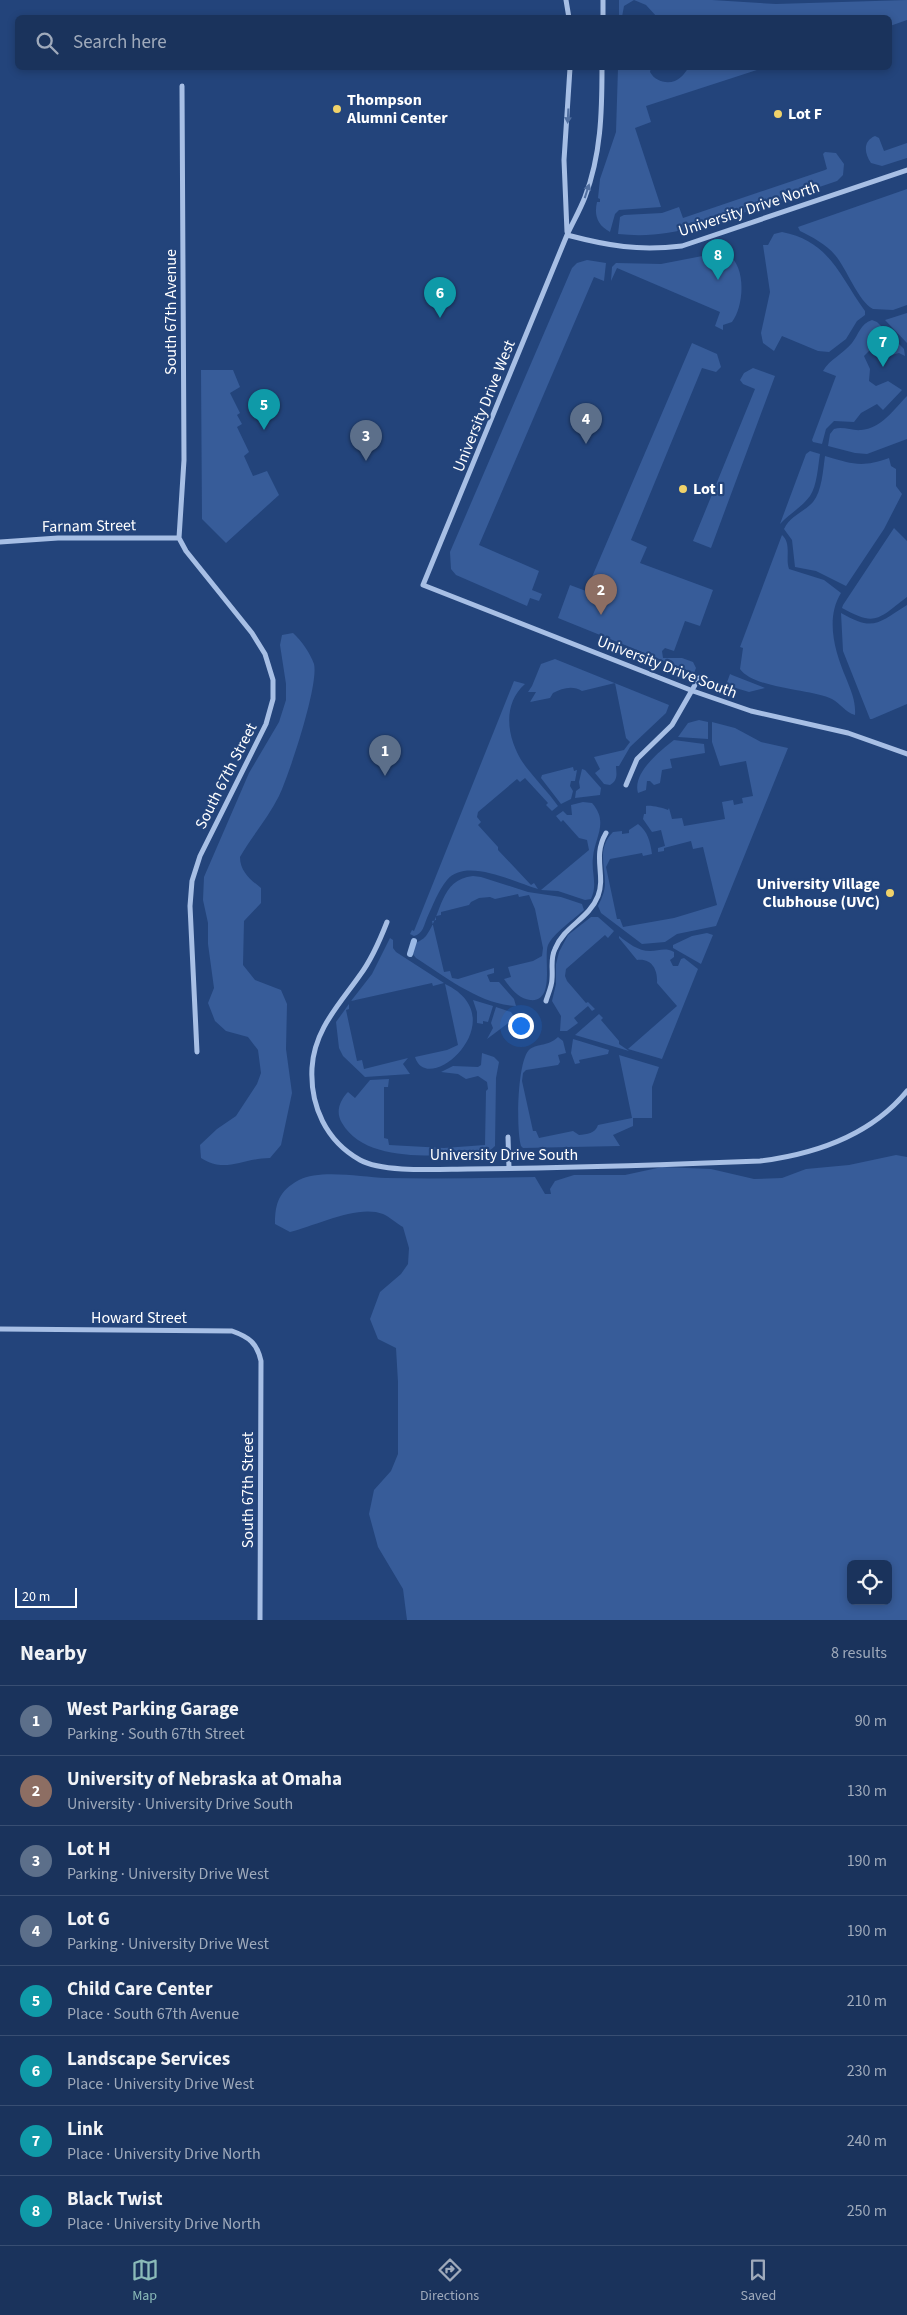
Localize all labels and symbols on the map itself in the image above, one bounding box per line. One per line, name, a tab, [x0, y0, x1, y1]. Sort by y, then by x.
place label: Thompson Alumni Center	[346, 89, 448, 129]
marker: Thompson Alumni Center	[331, 103, 343, 115]
place label: Lot F	[788, 103, 822, 125]
one-way arrow	[563, 108, 571, 124]
marker: Lot F	[772, 108, 784, 120]
street label: University Drive North	[676, 176, 822, 242]
one-way arrow	[583, 183, 591, 198]
pin: 8	[702, 239, 734, 280]
street label: South 67th Avenue	[160, 249, 182, 375]
pin: 6	[424, 277, 456, 318]
pin: 7	[867, 326, 899, 367]
street label: University Drive West	[447, 336, 521, 475]
pin: 5	[248, 389, 280, 430]
pin: 4	[570, 403, 602, 444]
pin: 3	[350, 420, 382, 461]
place label: Lot I	[693, 478, 724, 500]
marker: Lot I	[677, 483, 689, 495]
street label: Farnam Street	[42, 514, 137, 538]
pin: 2	[585, 574, 617, 615]
street label: University Drive South	[594, 630, 740, 704]
street label: South 67th Street	[190, 719, 263, 833]
pin: 1	[369, 735, 401, 776]
place label: University Village Clubhouse (UVC)	[756, 873, 880, 913]
marker: University Village Clubhouse (UVC)	[884, 887, 896, 899]
your location	[508, 1013, 534, 1039]
street label: University Drive South	[430, 1144, 578, 1166]
street label: Howard Street	[91, 1307, 188, 1329]
street label: South 67th Street	[237, 1431, 259, 1548]
scale bar	[15, 1585, 78, 1608]

